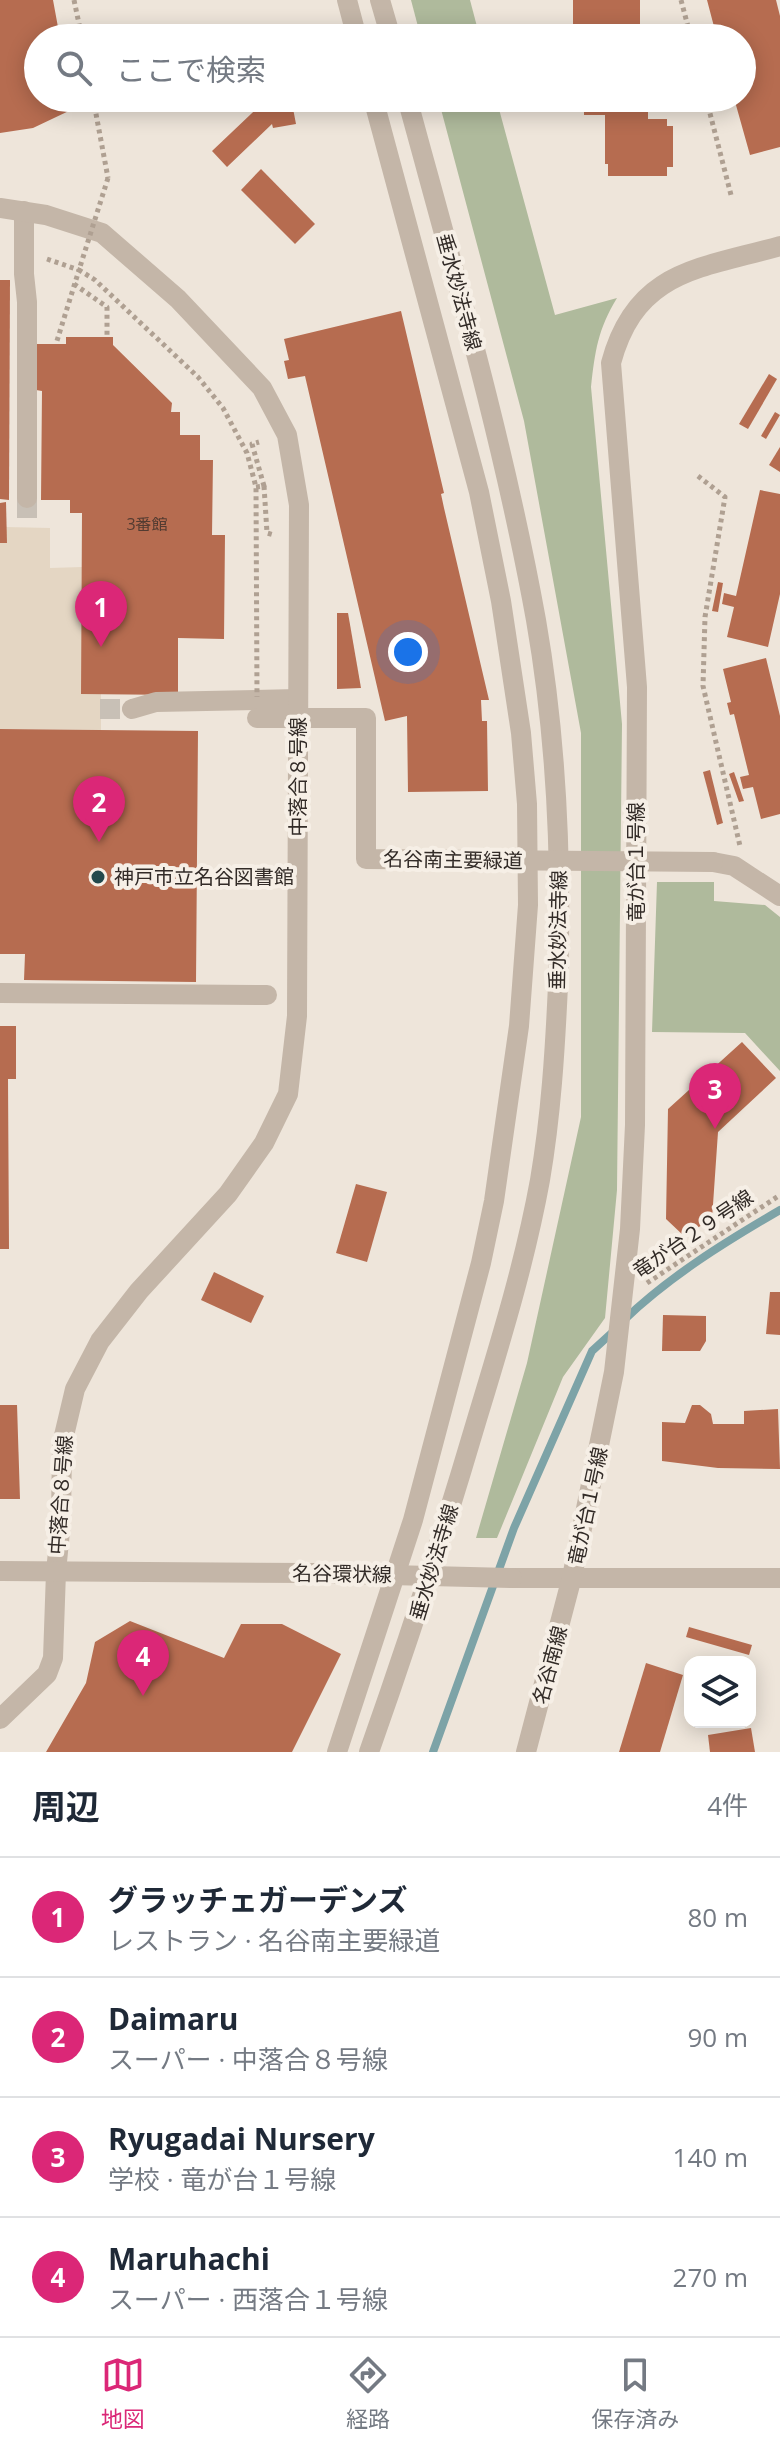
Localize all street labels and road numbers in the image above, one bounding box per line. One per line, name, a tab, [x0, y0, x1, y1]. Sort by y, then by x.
street label: 垂水妙法寺線	[431, 230, 488, 353]
street label: 中落合８号線	[284, 717, 311, 837]
street label: 竜が台１号線	[622, 802, 649, 922]
street label: 名谷南主要緑道	[383, 845, 523, 874]
street label: 垂水妙法寺線	[543, 870, 572, 990]
street label: 竜が台２９号線	[627, 1183, 758, 1284]
street label: 中落合８号線	[43, 1434, 78, 1556]
street label: 竜が台１号線	[562, 1444, 613, 1567]
street label: 垂水妙法寺線	[403, 1501, 464, 1623]
street label: 名谷環状線	[292, 1559, 392, 1588]
street label: 名谷南線	[526, 1623, 573, 1707]

